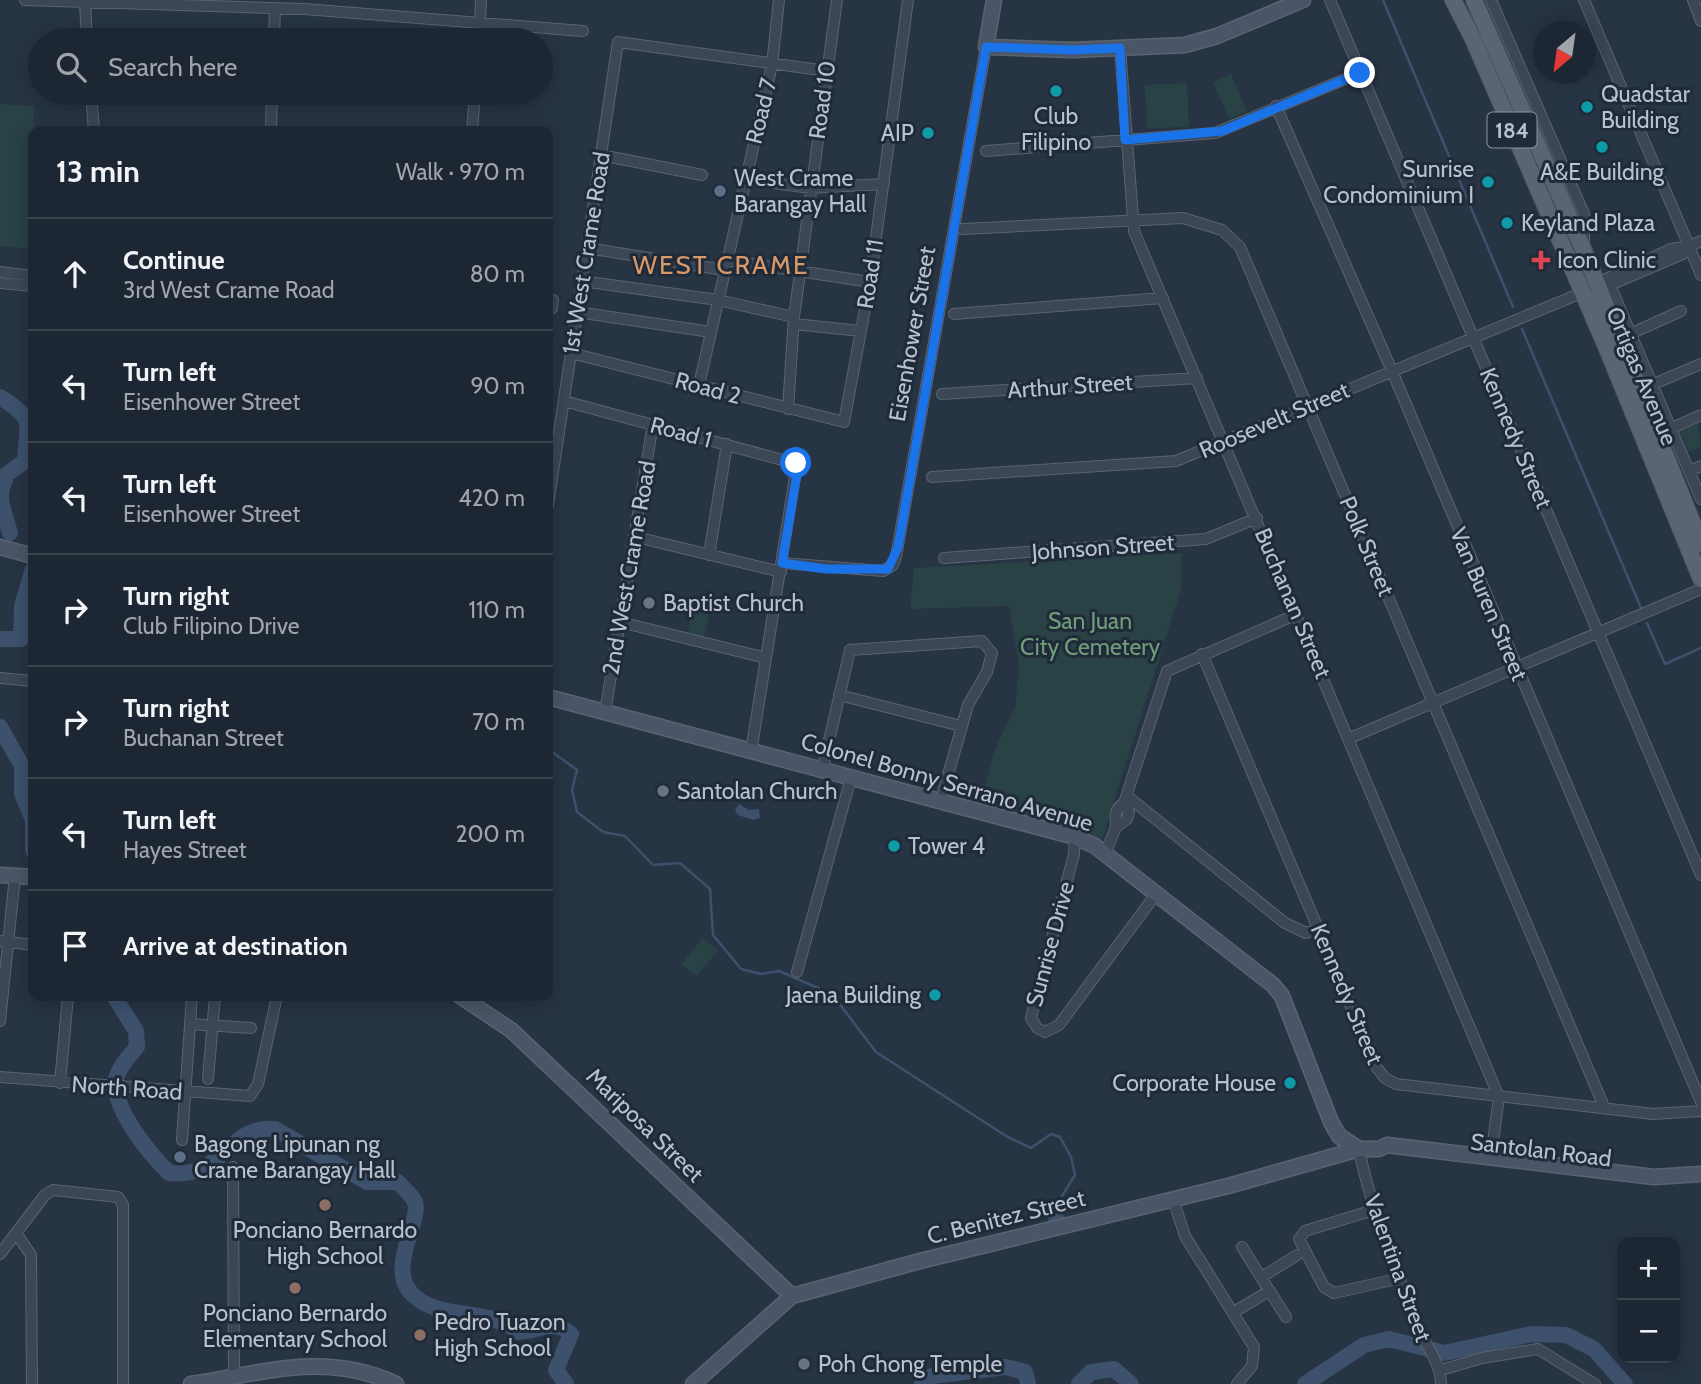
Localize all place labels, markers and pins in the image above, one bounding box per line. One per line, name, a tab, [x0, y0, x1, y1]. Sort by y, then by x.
place label: Quadstar Building	[1601, 80, 1691, 134]
marker: Club Filipino	[1048, 83, 1064, 99]
marker: Quadstar Building	[1579, 99, 1595, 115]
place label: Club Filipino	[1021, 102, 1091, 156]
place label: AIP	[881, 119, 914, 147]
marker: AIP	[920, 125, 936, 141]
marker: A&E Building	[1594, 139, 1610, 155]
place label: Sunrise Condominium I	[1323, 155, 1474, 209]
place label: A&E Building	[1540, 158, 1665, 186]
place label: West Crame Barangay Hall	[734, 164, 867, 218]
marker: Sunrise Condominium I	[1480, 174, 1496, 190]
marker: West Crame Barangay Hall	[712, 183, 728, 199]
place label: Keyland Plaza	[1521, 209, 1655, 237]
marker: Keyland Plaza	[1499, 215, 1515, 231]
place label: Icon Clinic	[1557, 246, 1656, 274]
marker: Icon Clinic	[1531, 250, 1551, 270]
place label: Baptist Church	[663, 589, 804, 617]
marker: Baptist Church	[641, 595, 657, 611]
place label: Santolan Church	[677, 777, 838, 805]
marker: Santolan Church	[655, 783, 671, 799]
place label: Tower 4	[908, 832, 985, 860]
marker: Tower 4	[886, 838, 902, 854]
place label: Jaena Building	[785, 981, 922, 1009]
marker: Jaena Building	[927, 987, 943, 1003]
place label: Corporate House	[1112, 1069, 1276, 1097]
marker: Corporate House	[1282, 1075, 1298, 1091]
place label: Bagong Lipunan ng Crame Barangay Hall	[194, 1130, 396, 1184]
marker: Bagong Lipunan ng Crame Barangay Hall	[172, 1149, 188, 1165]
marker: Ponciano Bernardo High School	[317, 1197, 333, 1213]
place label: Ponciano Bernardo High School	[233, 1216, 417, 1270]
marker: Ponciano Bernardo Elementary School	[287, 1280, 303, 1296]
place label: Ponciano Bernardo Elementary School	[203, 1299, 388, 1353]
place label: Pedro Tuazon High School	[434, 1308, 566, 1362]
marker: Pedro Tuazon High School	[412, 1327, 428, 1343]
place label: Poh Chong Temple	[818, 1350, 1002, 1378]
marker: Poh Chong Temple	[796, 1356, 812, 1372]

